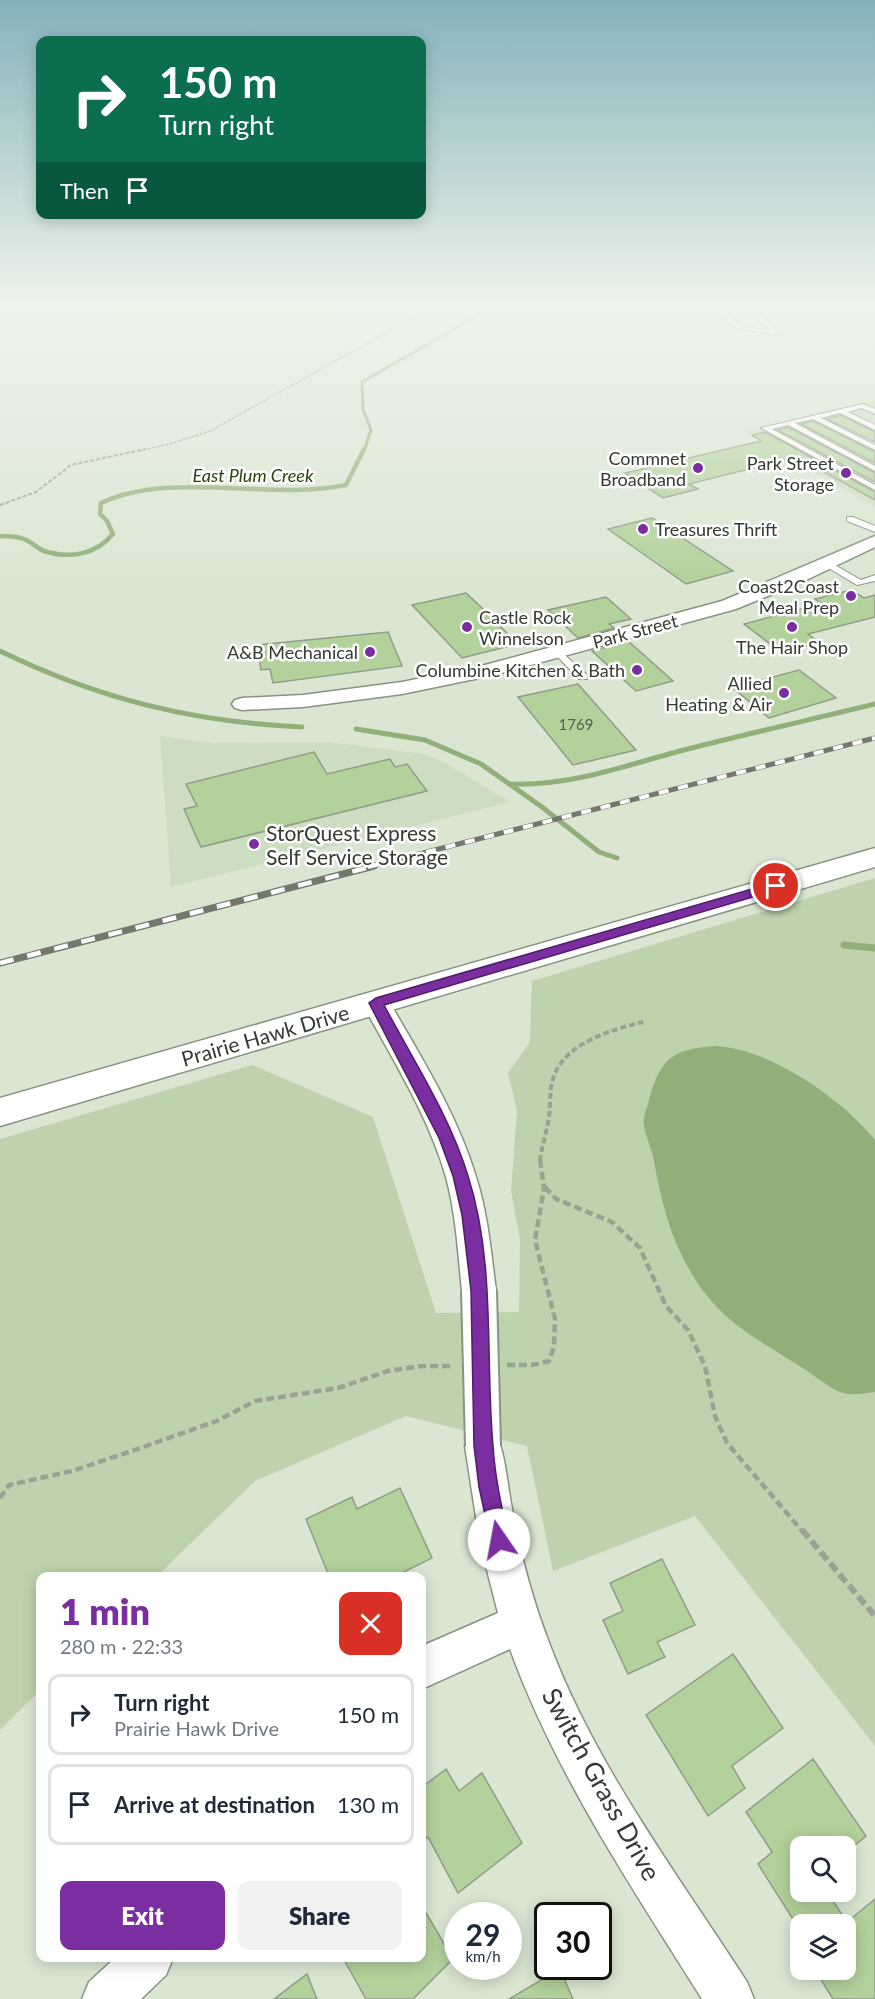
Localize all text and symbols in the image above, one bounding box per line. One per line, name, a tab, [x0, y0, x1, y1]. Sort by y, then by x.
text: 150 m	[159, 57, 277, 107]
icon: right	[60, 60, 138, 138]
text: Turn right	[159, 108, 274, 141]
icon: arrive	[121, 174, 154, 207]
text: Then	[60, 177, 109, 204]
place label: Commnet Broadband	[600, 447, 687, 490]
place label: Park Street Storage	[747, 452, 835, 495]
marker: Commnet Broadband	[691, 461, 705, 475]
water label: East Plum Creek	[193, 464, 314, 486]
marker: Park Street Storage	[839, 466, 853, 480]
place label: Treasures Thrift	[655, 518, 778, 540]
marker: Treasures Thrift	[636, 522, 650, 536]
place label: Coast2Coast Meal Prep	[738, 575, 840, 618]
marker: Coast2Coast Meal Prep	[844, 589, 858, 603]
place label: Castle Rock Winnelson	[479, 606, 572, 649]
street label: Park Street	[590, 609, 680, 653]
marker: Castle Rock Winnelson	[460, 620, 474, 634]
marker: The Hair Shop	[785, 620, 799, 634]
place label: The Hair Shop	[736, 636, 848, 658]
place label: A&B Mechanical	[227, 641, 358, 663]
marker: A&B Mechanical	[363, 645, 377, 659]
place label: Columbine Kitchen & Bath	[416, 659, 625, 681]
marker: Columbine Kitchen & Bath	[630, 663, 644, 677]
place label: Allied Heating & Air	[665, 672, 772, 715]
marker: Allied Heating & Air	[777, 686, 791, 700]
house number: 1769	[559, 715, 593, 733]
place label: StorQuest Express Self Service Storage	[266, 820, 448, 869]
marker: StorQuest Express Self Service Storage	[247, 837, 261, 851]
pin	[750, 860, 801, 911]
icon: arrive	[759, 869, 792, 902]
street label: Prairie Hawk Drive	[178, 999, 352, 1071]
position arrow	[467, 1508, 531, 1572]
text: 1 min	[60, 1589, 150, 1633]
button: close	[339, 1592, 402, 1655]
text: 280 m · 22:33	[60, 1634, 183, 1658]
street label: Switch Grass Drive	[536, 1682, 668, 1886]
text: Turn right	[114, 1689, 209, 1716]
icon: right	[63, 1698, 96, 1731]
text: 150 m	[337, 1701, 399, 1728]
text: Prairie Hawk Drive	[114, 1716, 279, 1740]
icon: arrive	[63, 1788, 96, 1821]
text: Arrive at destination	[114, 1791, 315, 1818]
text: 130 m	[337, 1791, 399, 1818]
map controls	[790, 1836, 856, 1980]
button: search	[790, 1836, 856, 1902]
button: Exit	[60, 1881, 225, 1950]
button: Share	[237, 1881, 402, 1950]
speed limit sign: 30	[534, 1902, 612, 1980]
button: layers	[790, 1914, 856, 1980]
text: 29	[466, 1916, 500, 1952]
text: km/h	[465, 1947, 501, 1965]

